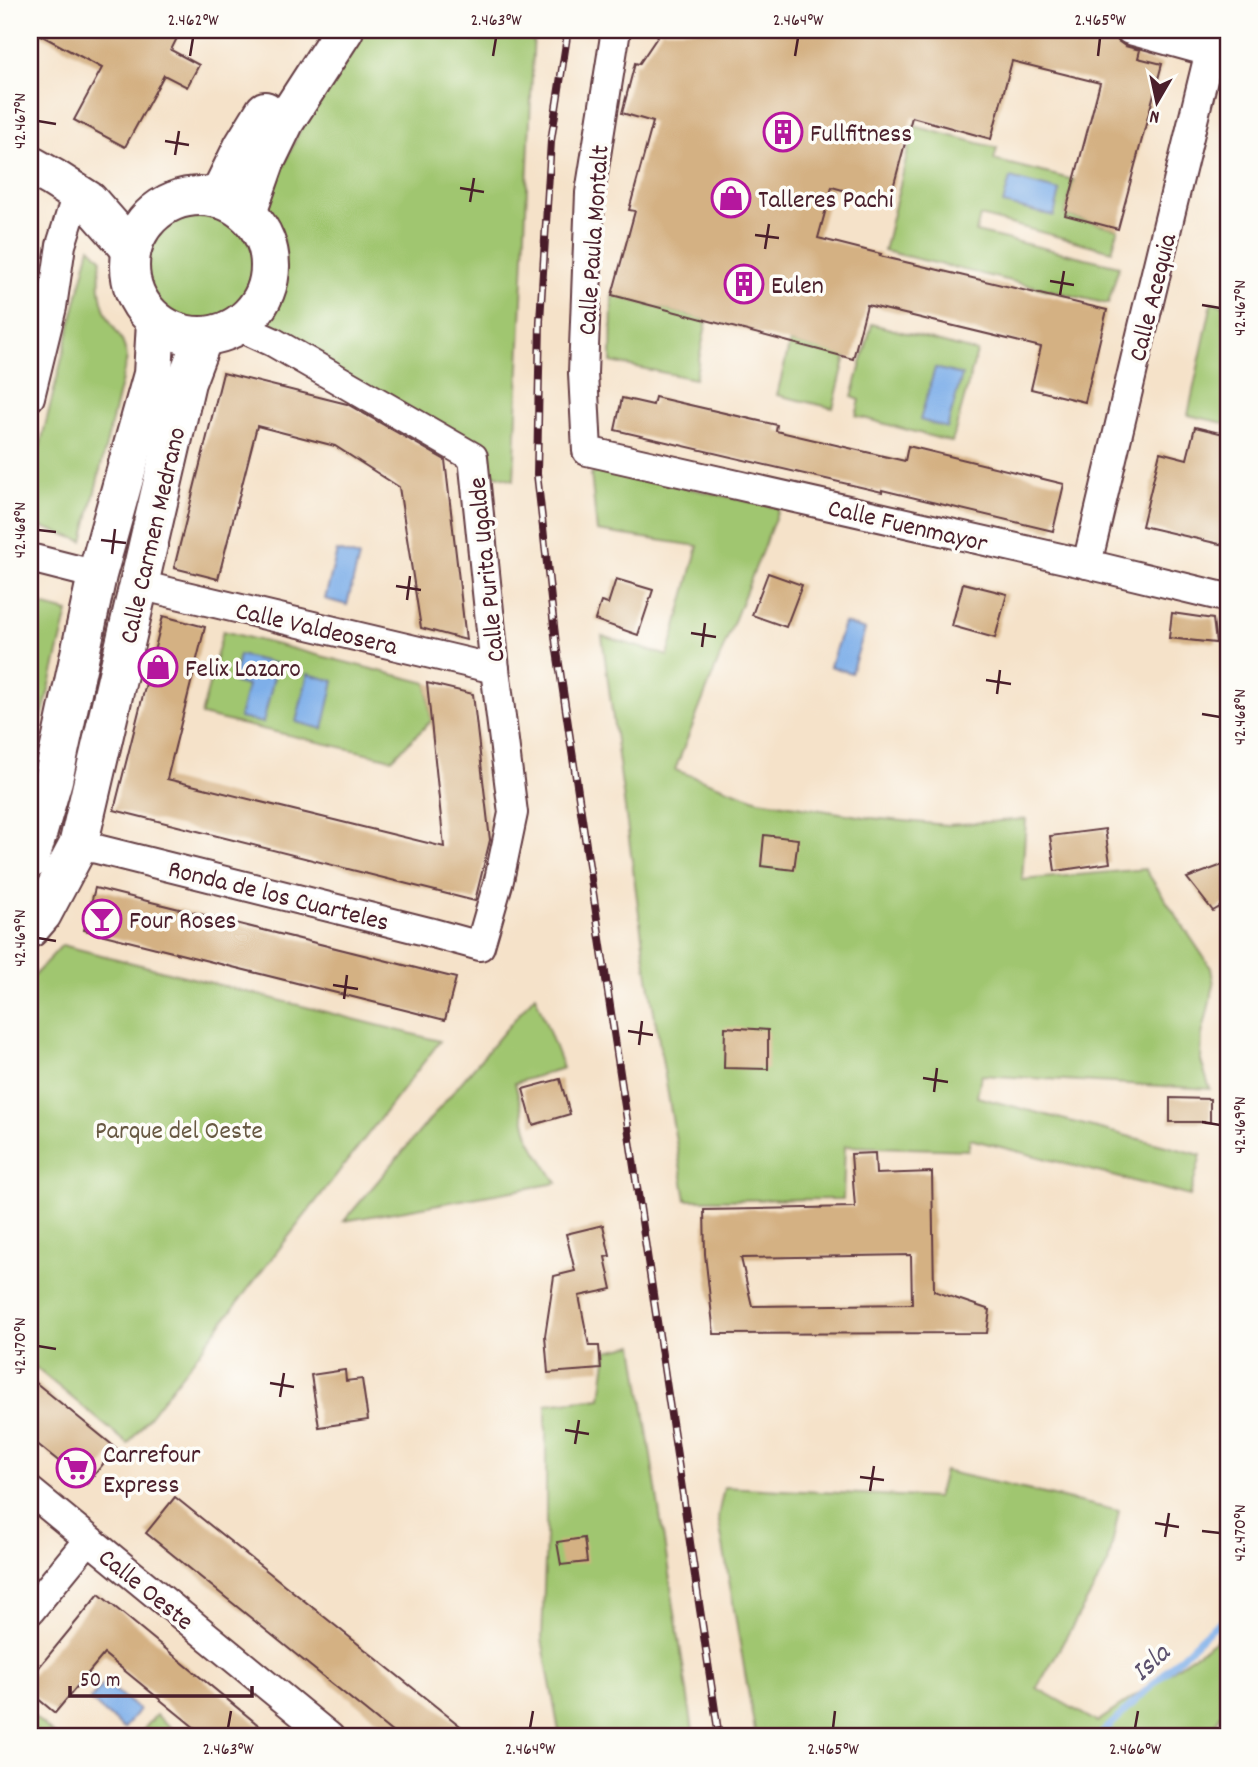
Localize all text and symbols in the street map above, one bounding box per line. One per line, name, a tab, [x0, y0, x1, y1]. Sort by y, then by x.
text: 2.462°W	[167, 9, 219, 34]
text: 2.463°W	[470, 9, 522, 34]
text: 2.464°W	[773, 9, 824, 34]
text: 2.465°W	[1074, 9, 1126, 34]
north arrow	[1122, 66, 1192, 136]
text: 42.467°N	[9, 93, 34, 149]
text: N	[1148, 101, 1162, 129]
building icon: Fullfitness	[762, 111, 804, 153]
place label: Fullfitness	[810, 117, 912, 154]
street label: Calle Paula Montalt	[570, 143, 621, 337]
shop icon: Talleres Pachi	[710, 177, 752, 219]
place label: Talleres Pachi	[758, 183, 894, 220]
street label: Calle Acequia	[1121, 229, 1188, 366]
building icon: Eulen	[723, 263, 765, 305]
place label: Eulen	[771, 269, 824, 306]
text: 42.467°N	[1229, 280, 1254, 336]
street label: Calle Carmen Medrano	[112, 424, 197, 648]
street label: Calle Purita Ugalde	[460, 475, 517, 664]
street label: Calle Fuenmayor	[824, 491, 991, 564]
text: 42.468°N	[9, 502, 34, 558]
street label: Calle Valdeosera	[232, 594, 402, 667]
shop icon: Felix Lazaro	[137, 646, 179, 688]
place label: Felix Lazaro	[185, 652, 301, 689]
text: 42.468°N	[1229, 689, 1254, 745]
street label: Ronda de los Cuarteles	[164, 852, 392, 943]
bar icon: Four Roses	[81, 898, 123, 940]
place label: Four Roses	[129, 904, 237, 941]
text: 42.469°N	[9, 909, 34, 967]
text: 42.469°N	[1229, 1096, 1254, 1154]
park label: Parque del Oeste	[95, 1114, 263, 1151]
text: 42.470°N	[9, 1317, 34, 1375]
place label: Carrefour Express	[103, 1438, 201, 1505]
supermarket icon: Carrefour Express	[55, 1447, 97, 1489]
text: 42.470°N	[1229, 1504, 1254, 1562]
street label: Calle Oeste	[89, 1541, 200, 1641]
water label: Isla	[1124, 1635, 1182, 1693]
scale bar	[70, 1655, 252, 1699]
text: 50 m	[80, 1667, 120, 1697]
text: 2.463°W	[202, 1738, 254, 1763]
text: 2.464°W	[505, 1738, 556, 1763]
text: 2.465°W	[807, 1738, 859, 1763]
text: 2.466°W	[1109, 1738, 1162, 1763]

